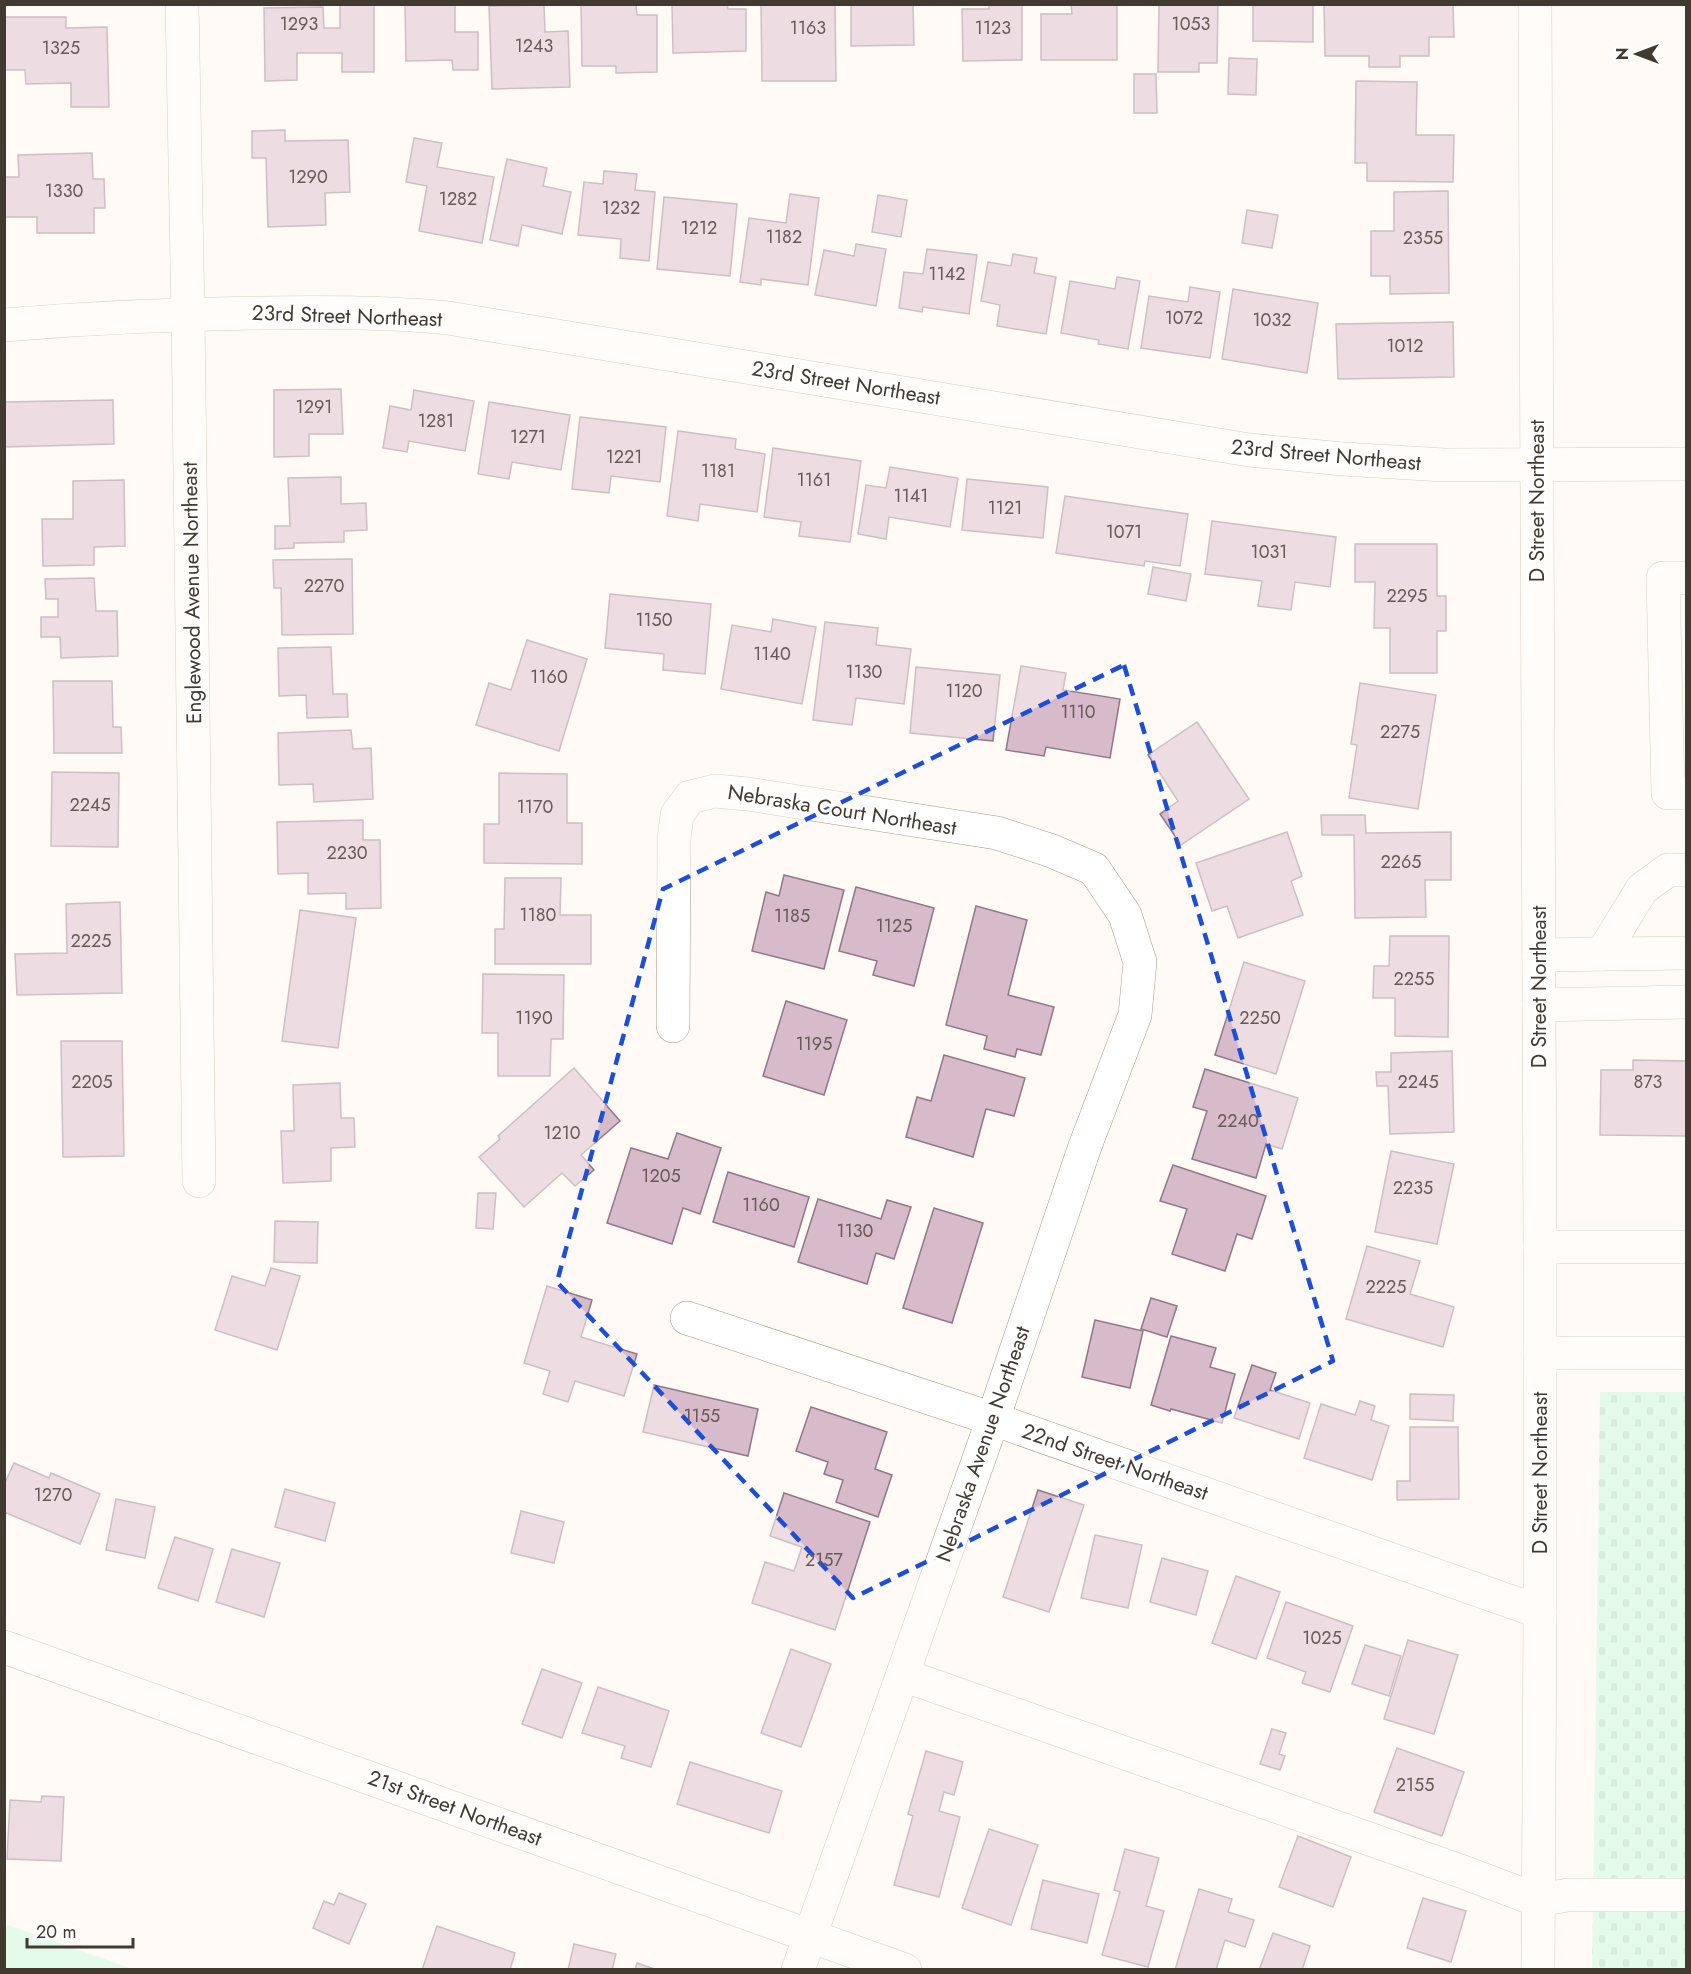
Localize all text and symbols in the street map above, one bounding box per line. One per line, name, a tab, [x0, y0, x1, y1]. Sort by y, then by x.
house number: 1293	[280, 11, 318, 37]
house number: 1053	[1172, 11, 1211, 37]
house number: 1163	[790, 15, 826, 41]
house number: 1123	[975, 15, 1011, 41]
north arrow	[1607, 24, 1667, 84]
house number: 1243	[515, 33, 553, 59]
house number: 1325	[42, 35, 80, 61]
text: N	[1611, 48, 1634, 60]
house number: 1290	[288, 164, 328, 190]
house number: 1330	[45, 178, 83, 204]
house number: 1282	[439, 186, 477, 212]
house number: 1232	[602, 195, 640, 221]
house number: 1212	[681, 215, 717, 241]
house number: 1182	[766, 224, 802, 250]
house number: 2355	[1403, 225, 1443, 251]
house number: 1142	[929, 261, 965, 287]
street label: 23rd Street Northeast	[251, 298, 443, 334]
house number: 1072	[1165, 305, 1203, 331]
house number: 1032	[1253, 307, 1291, 333]
house number: 1012	[1386, 333, 1424, 359]
street label: 23rd Street Northeast	[749, 353, 943, 413]
house number: 1291	[296, 394, 332, 420]
house number: 1281	[418, 408, 454, 434]
street label: D Street Northeast	[1522, 420, 1552, 582]
house number: 1271	[510, 424, 546, 450]
street label: 23rd Street Northeast	[1230, 432, 1422, 478]
house number: 1221	[606, 444, 642, 470]
house number: 1181	[701, 458, 735, 484]
street label: Englewood Avenue Northeast	[175, 462, 209, 724]
house number: 1161	[797, 467, 831, 493]
house number: 1141	[894, 483, 928, 509]
house number: 1121	[988, 495, 1022, 521]
house number: 1071	[1106, 519, 1142, 545]
house number: 1031	[1251, 539, 1287, 565]
house number: 2270	[304, 573, 345, 599]
house number: 2295	[1386, 583, 1428, 609]
house number: 1150	[635, 607, 673, 633]
house number: 1140	[753, 641, 791, 667]
house number: 1130	[846, 659, 883, 685]
house number: 1160	[530, 664, 568, 690]
house number: 1120	[945, 678, 983, 704]
house number: 1110	[1060, 699, 1096, 725]
house number: 2275	[1380, 719, 1420, 745]
street label: Nebraska Court Northeast	[725, 777, 959, 843]
house number: 2245	[69, 792, 111, 818]
house number: 1170	[517, 794, 553, 820]
house number: 2230	[326, 840, 368, 866]
house number: 2265	[1380, 849, 1422, 875]
house number: 1180	[520, 902, 557, 928]
house number: 1185	[774, 903, 810, 929]
street label: D Street Northeast	[1524, 906, 1554, 1068]
house number: 1125	[876, 913, 912, 939]
house number: 2225	[71, 928, 111, 954]
house number: 2255	[1394, 966, 1434, 992]
house number: 1190	[515, 1005, 553, 1031]
house number: 2250	[1239, 1005, 1281, 1031]
house number: 1195	[796, 1031, 832, 1057]
house number: 2205	[71, 1069, 113, 1095]
house number: 2245	[1397, 1069, 1439, 1095]
house number: 873	[1634, 1069, 1663, 1095]
house number: 2240	[1217, 1108, 1259, 1134]
house number: 1210	[543, 1120, 581, 1146]
house number: 1205	[641, 1163, 681, 1189]
house number: 2235	[1393, 1175, 1433, 1201]
house number: 1160	[742, 1192, 780, 1218]
house number: 1130	[837, 1218, 874, 1244]
house number: 2225	[1366, 1274, 1406, 1300]
street label: Nebraska Avenue Northeast	[929, 1322, 1037, 1566]
street label: D Street Northeast	[1525, 1392, 1555, 1554]
house number: 1155	[684, 1403, 720, 1429]
street label: 22nd Street Northeast	[1018, 1416, 1212, 1508]
house number: 1270	[34, 1482, 72, 1508]
house number: 2157	[805, 1547, 844, 1573]
house number: 1025	[1302, 1625, 1342, 1651]
street label: 21st Street Northeast	[364, 1763, 546, 1853]
house number: 2155	[1396, 1772, 1434, 1798]
scale bar	[27, 1911, 134, 1949]
text: 20 m	[36, 1919, 76, 1945]

